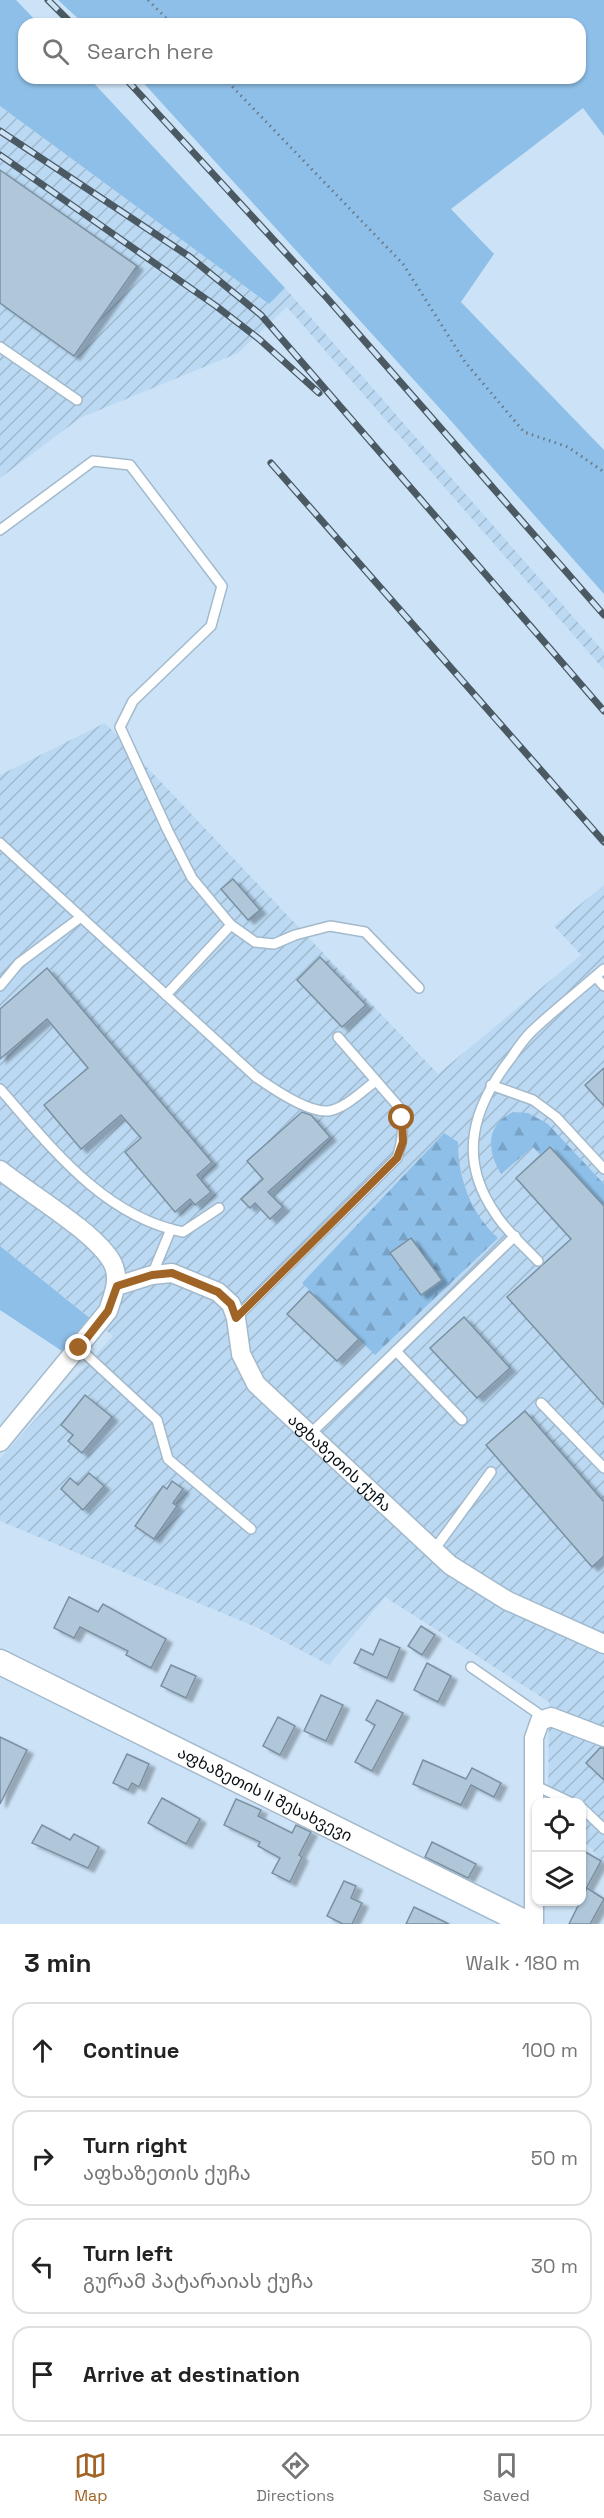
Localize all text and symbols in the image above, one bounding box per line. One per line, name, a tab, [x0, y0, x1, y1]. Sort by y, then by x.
search box	[18, 18, 586, 84]
icon: search	[39, 35, 72, 68]
text: Search here	[87, 37, 214, 65]
route start	[388, 1104, 414, 1130]
route end	[65, 1334, 91, 1360]
street label: აფხაზეთის ქუჩა	[284, 1409, 396, 1516]
street label: აფხაზეთის II შესახვევი	[174, 1741, 356, 1846]
map controls	[532, 1798, 586, 1906]
button: locate	[532, 1798, 586, 1852]
button: layers	[532, 1852, 586, 1906]
text: 3 min	[24, 1946, 92, 1980]
text: Walk · 180 m	[466, 1950, 580, 1976]
icon: ahead	[26, 2034, 59, 2067]
text: Continue	[83, 2036, 179, 2064]
text: 100 m	[522, 2037, 578, 2063]
text: Turn right	[83, 2131, 188, 2159]
icon: right	[26, 2142, 59, 2175]
text: 50 m	[531, 2145, 578, 2171]
text: აფხაზეთის ქუჩა	[83, 2160, 251, 2186]
text: Turn left	[83, 2239, 173, 2267]
icon: left	[26, 2250, 59, 2283]
text: 30 m	[531, 2253, 578, 2279]
text: გურამ პატარაიას ქუჩა	[83, 2268, 314, 2294]
icon: arrive	[26, 2358, 59, 2391]
text: Arrive at destination	[83, 2360, 300, 2388]
tab: Map	[74, 2449, 108, 2506]
tab: Directions	[256, 2449, 335, 2506]
tab: Saved	[483, 2449, 530, 2506]

